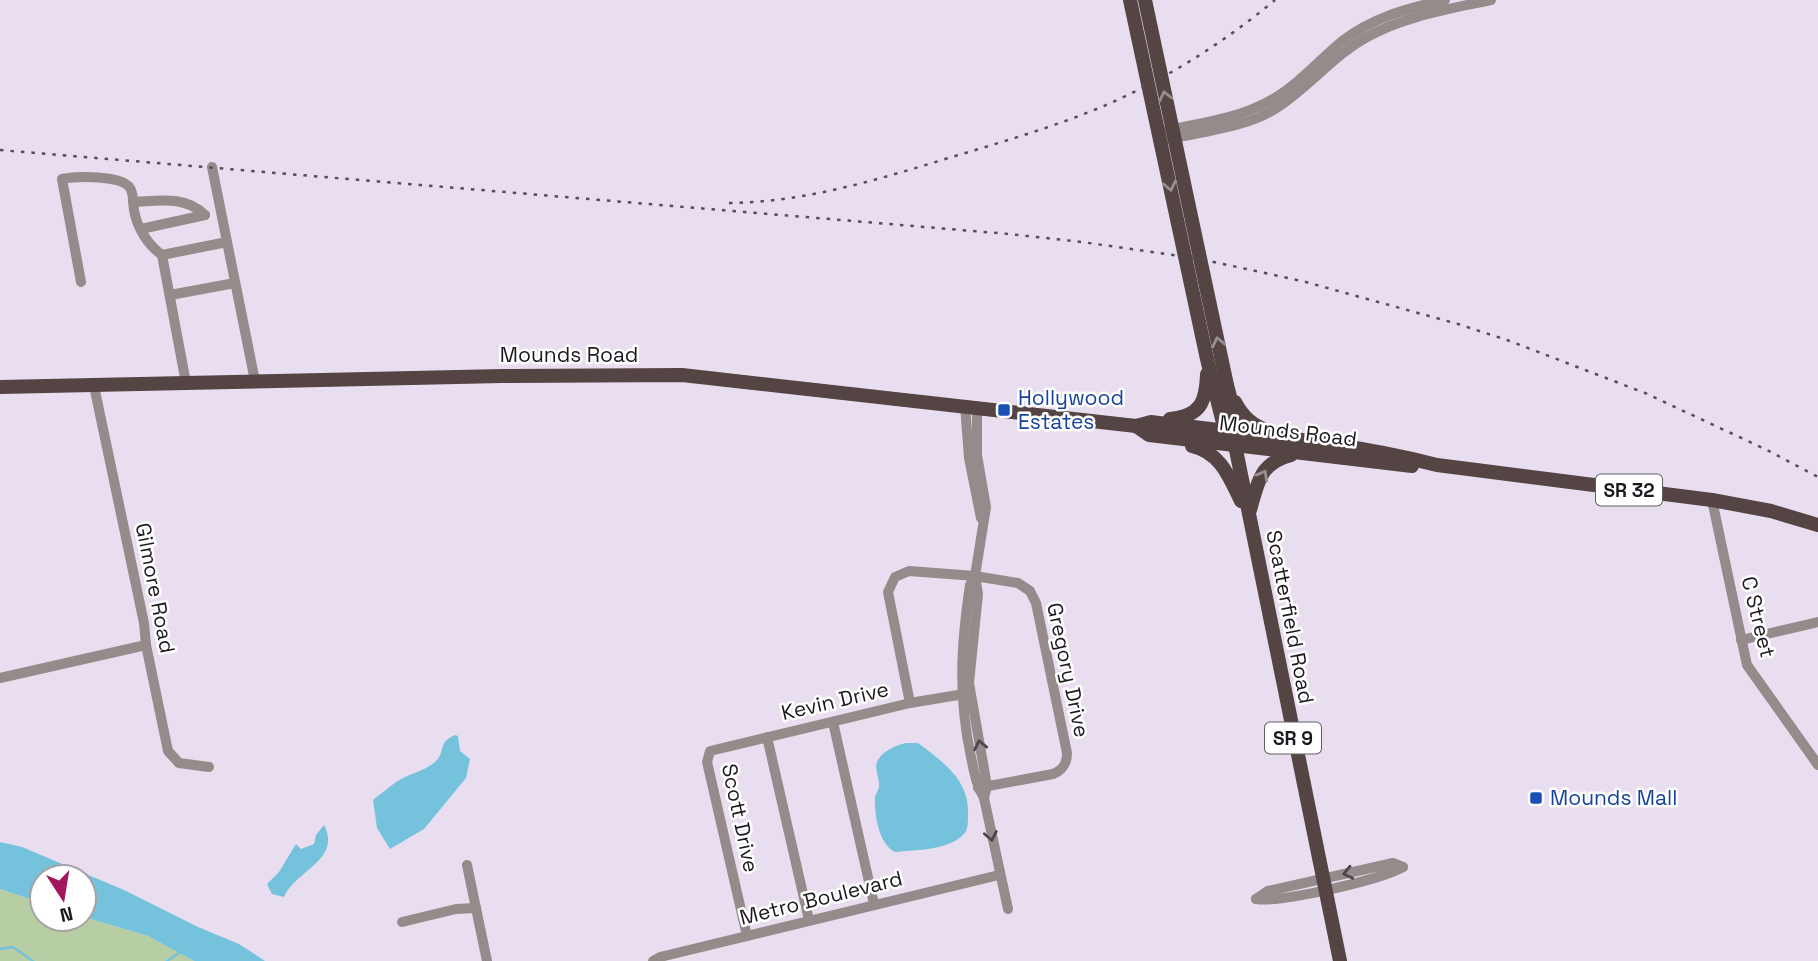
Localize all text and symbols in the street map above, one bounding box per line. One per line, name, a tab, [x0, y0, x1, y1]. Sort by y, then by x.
one-way arrow	[1159, 90, 1173, 102]
one-way arrow	[1162, 180, 1177, 192]
one-way arrow	[1211, 336, 1226, 348]
street label: Mounds Road	[500, 341, 638, 368]
place label: Hollywood Estates	[1018, 384, 1124, 435]
marker: Hollywood Estates	[996, 402, 1012, 418]
street label: Mounds Road	[1218, 409, 1358, 452]
one-way arrow	[1255, 470, 1268, 483]
road number: SR 32	[1596, 475, 1662, 505]
street label: Gilmore Road	[130, 520, 181, 655]
street label: Scatterfield Road	[1260, 528, 1321, 706]
street label: C Street	[1735, 573, 1782, 660]
street label: Gregory Drive	[1041, 600, 1096, 740]
street label: Kevin Drive	[779, 675, 891, 726]
road number: SR 9	[1265, 722, 1321, 754]
one-way arrow	[973, 739, 988, 751]
street label: Scott Drive	[716, 761, 765, 875]
place label: Mounds Mall	[1550, 784, 1677, 811]
marker: Mounds Mall	[1528, 790, 1544, 806]
one-way arrow	[983, 830, 998, 842]
north arrow	[28, 863, 98, 933]
street label: Metro Boulevard	[737, 864, 905, 931]
one-way arrow	[1342, 864, 1354, 879]
text: N	[58, 901, 75, 928]

